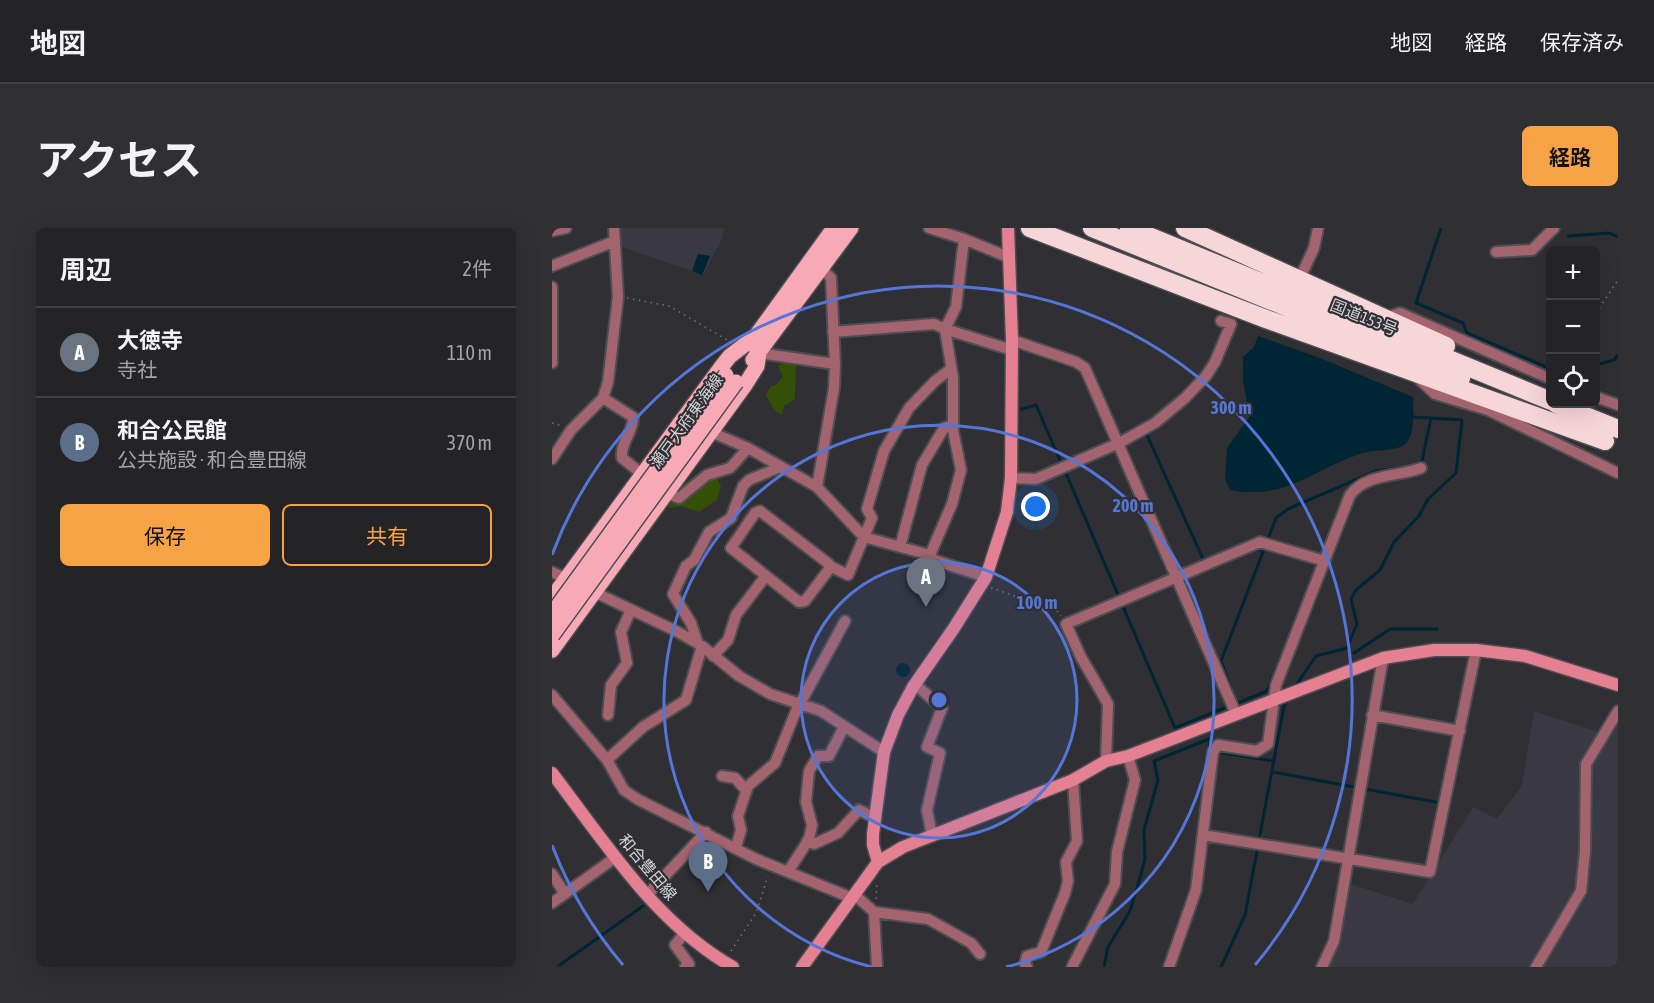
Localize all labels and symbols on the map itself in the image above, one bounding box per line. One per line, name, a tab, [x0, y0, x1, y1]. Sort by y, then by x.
street label: 国道153号	[1328, 295, 1400, 339]
street label: 瀬戸大府東海線	[646, 370, 726, 472]
text: 300 m	[1211, 397, 1251, 418]
your location	[1021, 492, 1050, 521]
text: 200 m	[1113, 495, 1153, 516]
pin: A	[906, 558, 946, 607]
text: 100 m	[1017, 592, 1057, 613]
centre of rings	[929, 690, 949, 710]
street label: 和合豊田線	[615, 831, 681, 903]
pin: B	[688, 842, 728, 892]

